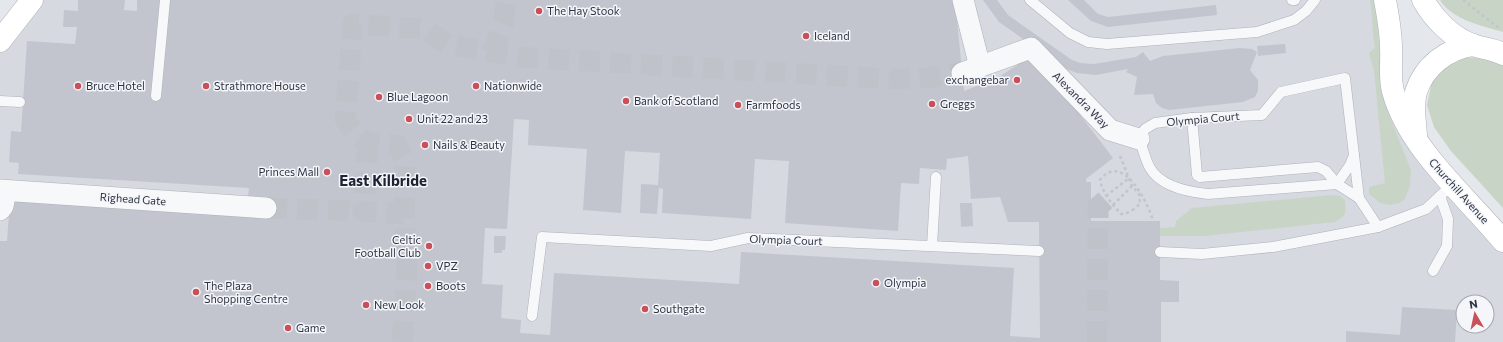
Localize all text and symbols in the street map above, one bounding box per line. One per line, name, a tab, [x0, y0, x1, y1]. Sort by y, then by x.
place label: The Hay Stook	[547, 4, 620, 17]
marker: The Hay Stook	[534, 6, 544, 16]
place label: Iceland	[814, 29, 850, 42]
marker: Iceland	[801, 31, 811, 41]
street label: Alexandra Way	[1050, 69, 1113, 131]
place label: exchangebar	[945, 73, 1010, 86]
marker: exchangebar	[1012, 75, 1022, 85]
place label: Bruce Hotel	[86, 79, 145, 92]
place label: Strathmore House	[214, 79, 306, 92]
place label: Nationwide	[484, 79, 542, 92]
marker: Bruce Hotel	[73, 81, 83, 91]
marker: Strathmore House	[201, 81, 211, 91]
marker: Nationwide	[471, 81, 481, 91]
place label: Blue Lagoon	[387, 90, 448, 103]
marker: Blue Lagoon	[374, 92, 384, 102]
place label: Bank of Scotland	[634, 94, 718, 107]
marker: Bank of Scotland	[621, 96, 631, 106]
place label: Greggs	[940, 97, 975, 110]
place label: Farmfoods	[746, 98, 800, 111]
marker: Greggs	[927, 99, 937, 109]
marker: Farmfoods	[733, 100, 743, 110]
street label: Olympia Court	[1166, 109, 1241, 128]
place label: Unit 22 and 23	[417, 112, 488, 125]
marker: Unit 22 and 23	[404, 114, 414, 124]
place label: Nails & Beauty	[433, 138, 505, 151]
marker: Nails & Beauty	[420, 140, 430, 150]
street label: Churchill Avenue	[1427, 155, 1492, 226]
place label: Princes Mall	[258, 165, 319, 178]
marker: Princes Mall	[322, 167, 332, 177]
district label: East Kilbride	[339, 171, 427, 189]
street label: Righead Gate	[99, 190, 167, 207]
street label: Olympia Court	[749, 232, 823, 247]
place label: Celtic Football Club	[354, 233, 421, 259]
marker: Celtic Football Club	[424, 241, 434, 251]
place label: VPZ	[436, 259, 458, 272]
marker: VPZ	[423, 261, 433, 271]
place label: Olympia	[884, 276, 926, 289]
marker: Olympia	[871, 278, 881, 288]
place label: The Plaza Shopping Centre	[204, 279, 288, 305]
place label: Boots	[436, 279, 466, 292]
marker: Boots	[423, 281, 433, 291]
marker: The Plaza Shopping Centre	[191, 287, 201, 297]
north arrow	[1455, 294, 1495, 334]
text: N	[1468, 297, 1478, 311]
place label: New Look	[374, 298, 424, 311]
marker: New Look	[361, 300, 371, 310]
place label: Southgate	[653, 302, 705, 315]
marker: Southgate	[640, 304, 650, 314]
place label: Game	[296, 321, 325, 334]
marker: Game	[283, 323, 293, 333]

